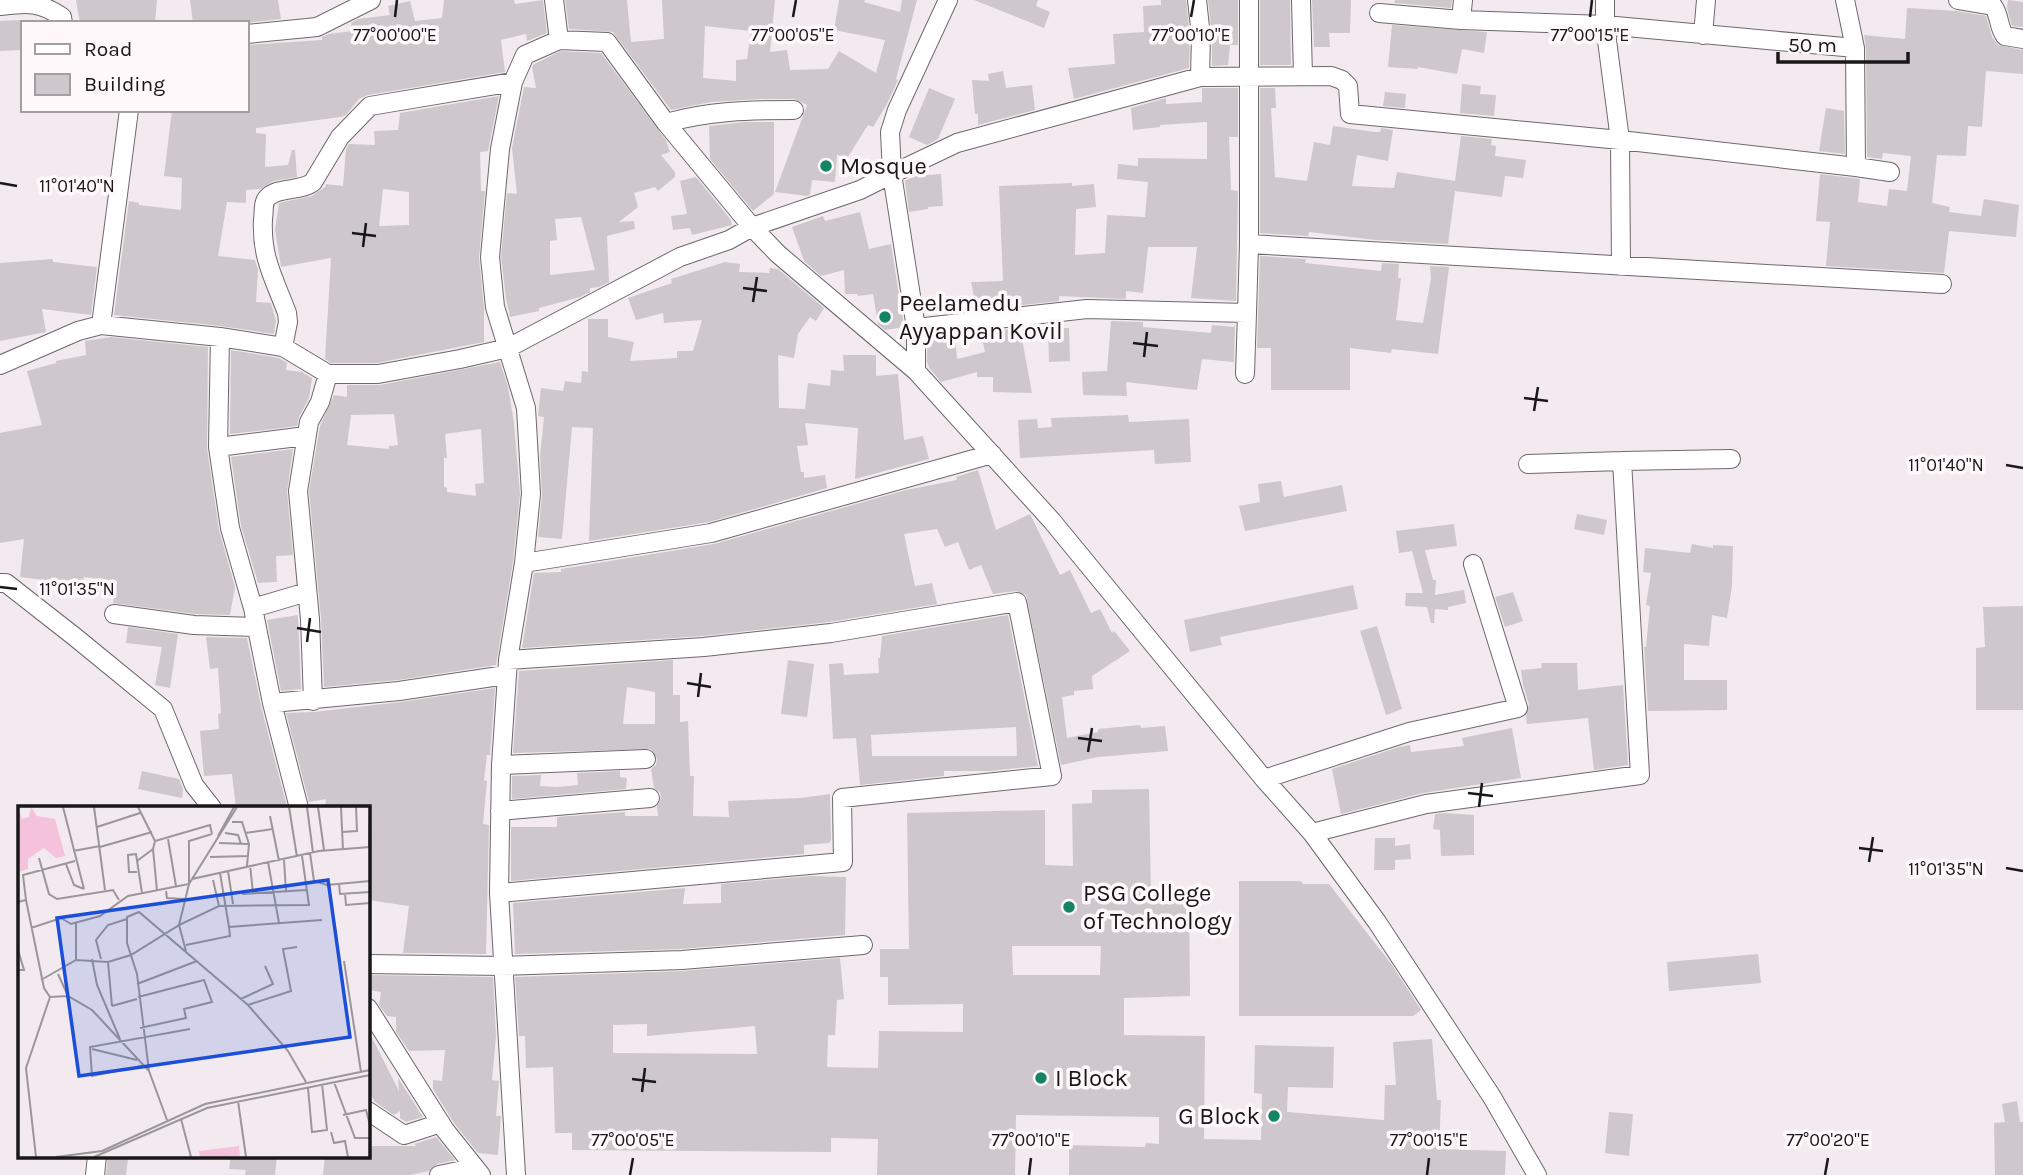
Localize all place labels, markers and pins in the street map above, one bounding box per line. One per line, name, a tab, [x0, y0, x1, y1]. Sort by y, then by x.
place label: Mosque	[840, 152, 927, 180]
marker: Mosque	[818, 158, 834, 174]
place label: Peelamedu Ayyappan Kovil	[899, 289, 1063, 345]
marker: Peelamedu Ayyappan Kovil	[877, 309, 893, 325]
place label: PSG College of Technology	[1083, 879, 1232, 935]
marker: PSG College of Technology	[1061, 899, 1077, 915]
place label: I Block	[1055, 1064, 1128, 1092]
marker: I Block	[1033, 1070, 1049, 1086]
place label: G Block	[1178, 1102, 1260, 1130]
marker: G Block	[1266, 1108, 1282, 1124]

